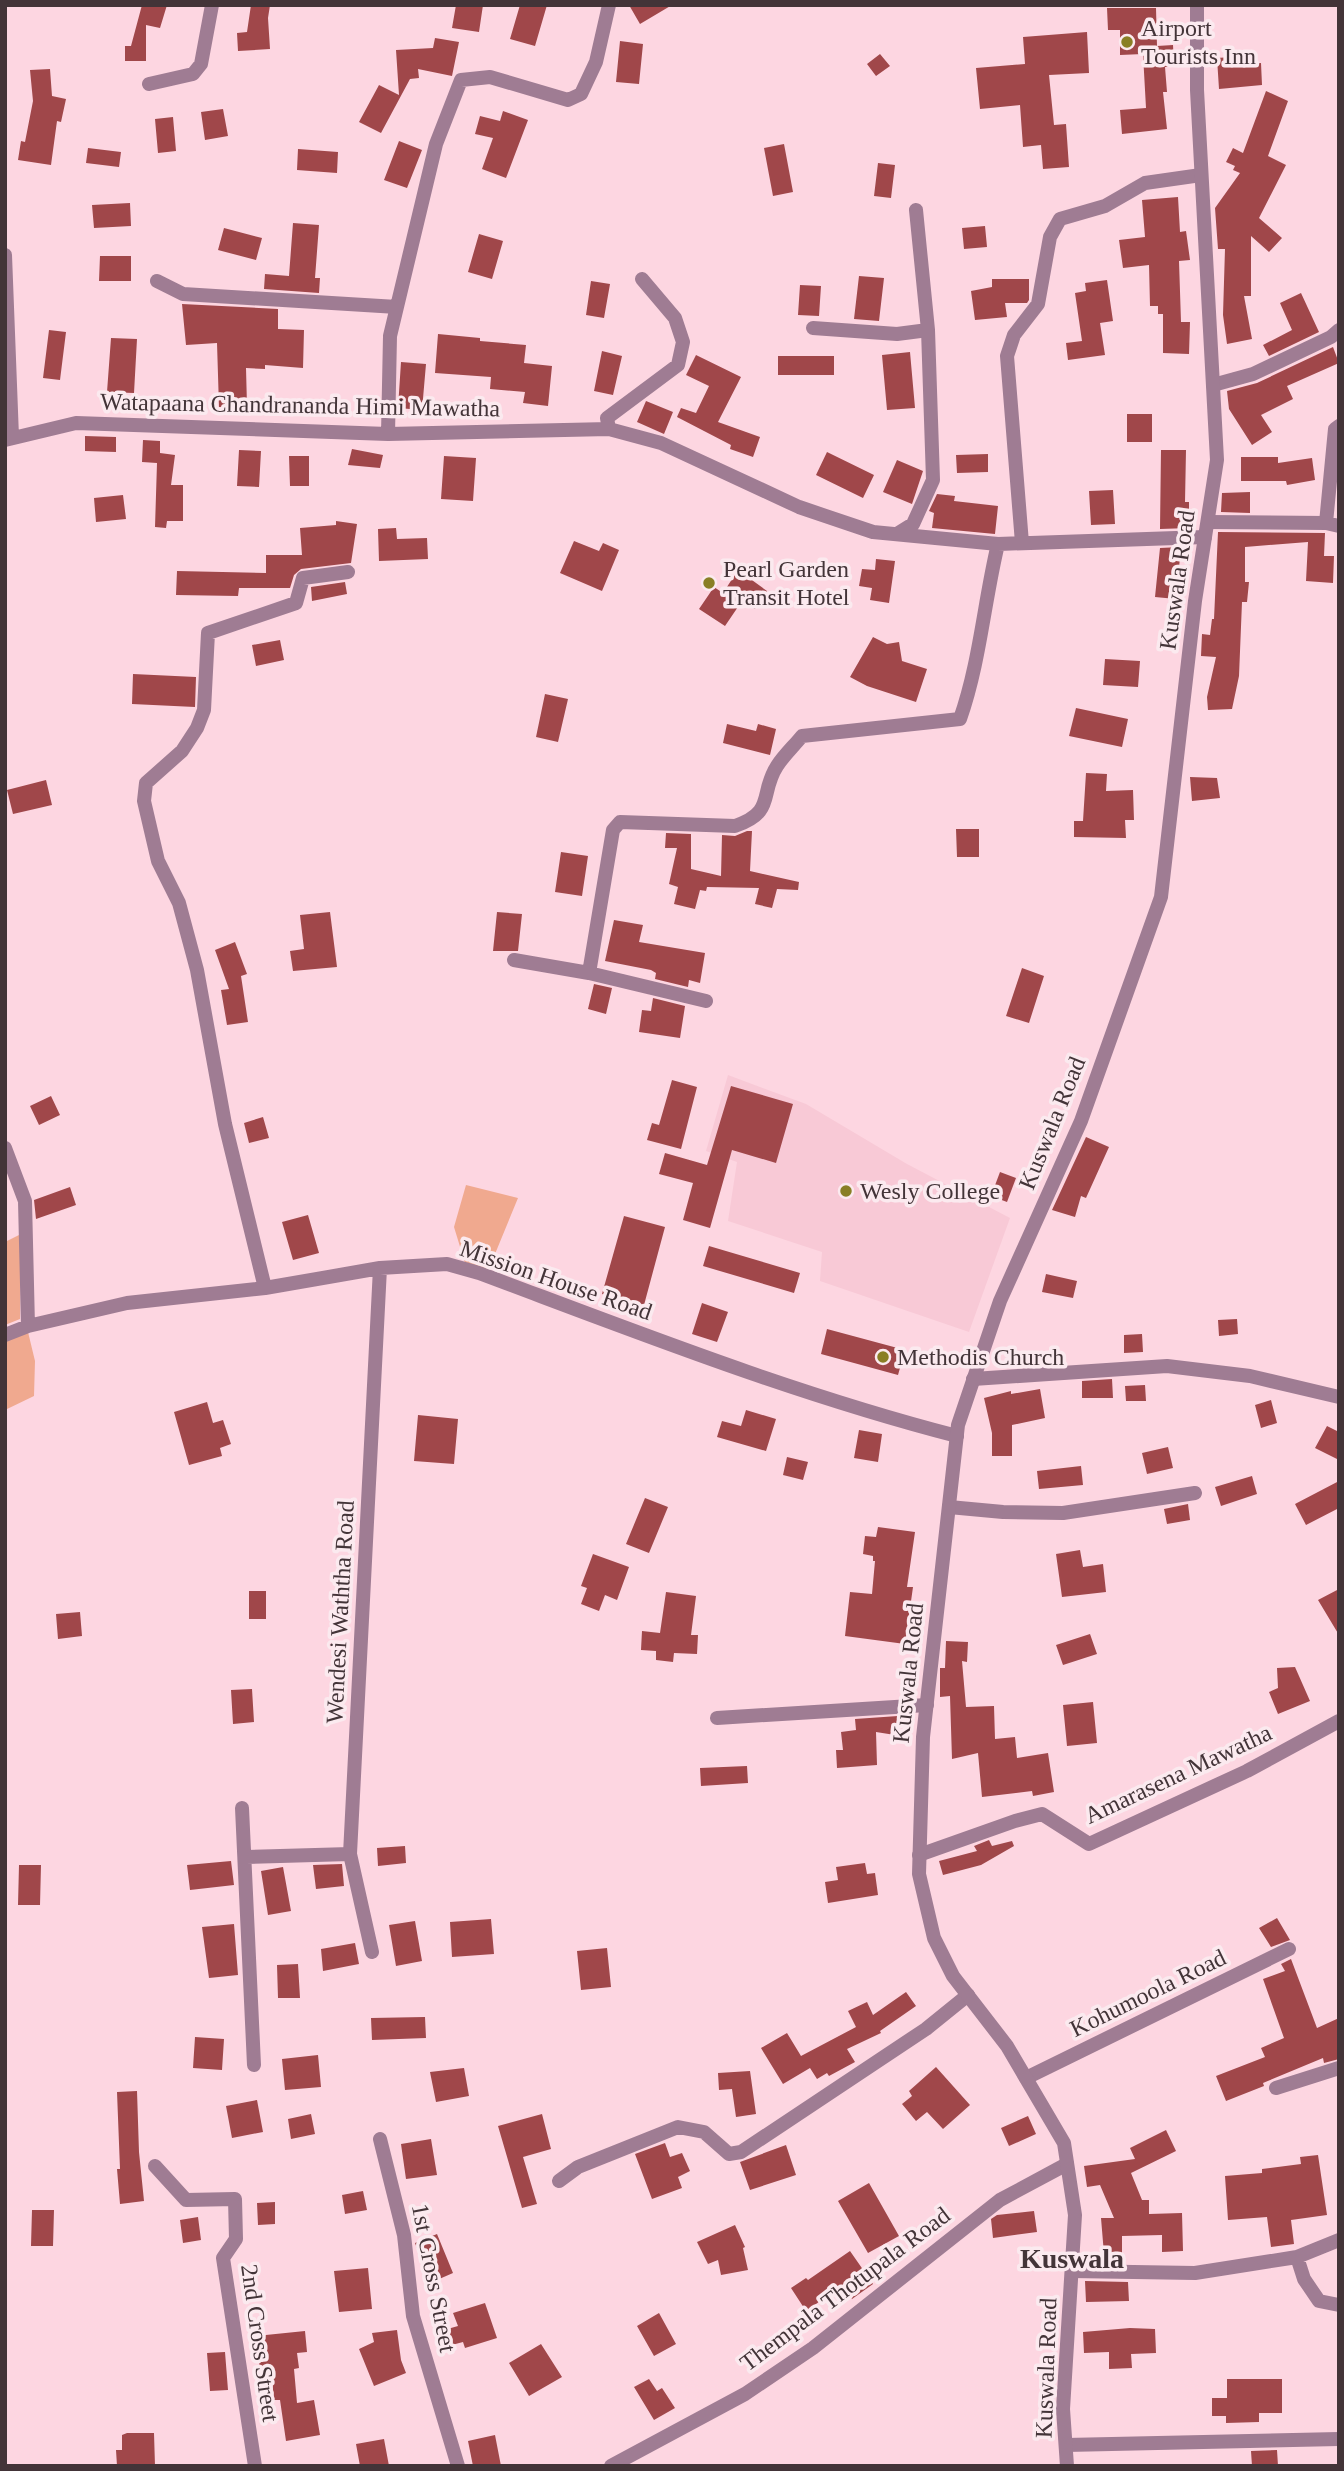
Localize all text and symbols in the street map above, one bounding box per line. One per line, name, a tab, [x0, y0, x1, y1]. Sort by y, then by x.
place label: Airport Tourists Inn	[1141, 15, 1256, 69]
marker: Airport Tourists Inn	[1119, 34, 1135, 50]
street label: Watapaana Chandrananda Himi Mawatha	[100, 389, 500, 421]
street label: Kuswala Road	[1154, 509, 1200, 651]
place label: Pearl Garden Transit Hotel	[723, 556, 850, 610]
marker: Pearl Garden Transit Hotel	[701, 575, 717, 591]
street label: Kuswala Road	[1014, 1053, 1090, 1193]
place label: Wesly College	[860, 1178, 1000, 1204]
marker: Wesly College	[838, 1183, 854, 1199]
street label: Mission House Road	[457, 1235, 655, 1325]
place label: Methodis Church	[897, 1344, 1064, 1370]
marker: Methodis Church	[875, 1349, 891, 1365]
street label: Wendesi Waththa Road	[321, 1500, 359, 1724]
street label: Kuswala Road	[888, 1602, 928, 1744]
street label: Amarasena Mawatha	[1080, 1719, 1276, 1829]
street label: Kohumoola Road	[1066, 1944, 1230, 2042]
street label: 1st Cross Street	[407, 2202, 461, 2355]
street label: Thempala Thotupala Road	[735, 2202, 955, 2376]
district label: Kuswala	[1020, 2243, 1124, 2274]
street label: 2nd Cross Street	[236, 2263, 284, 2424]
street label: Kuswala Road	[1031, 2297, 1061, 2439]

